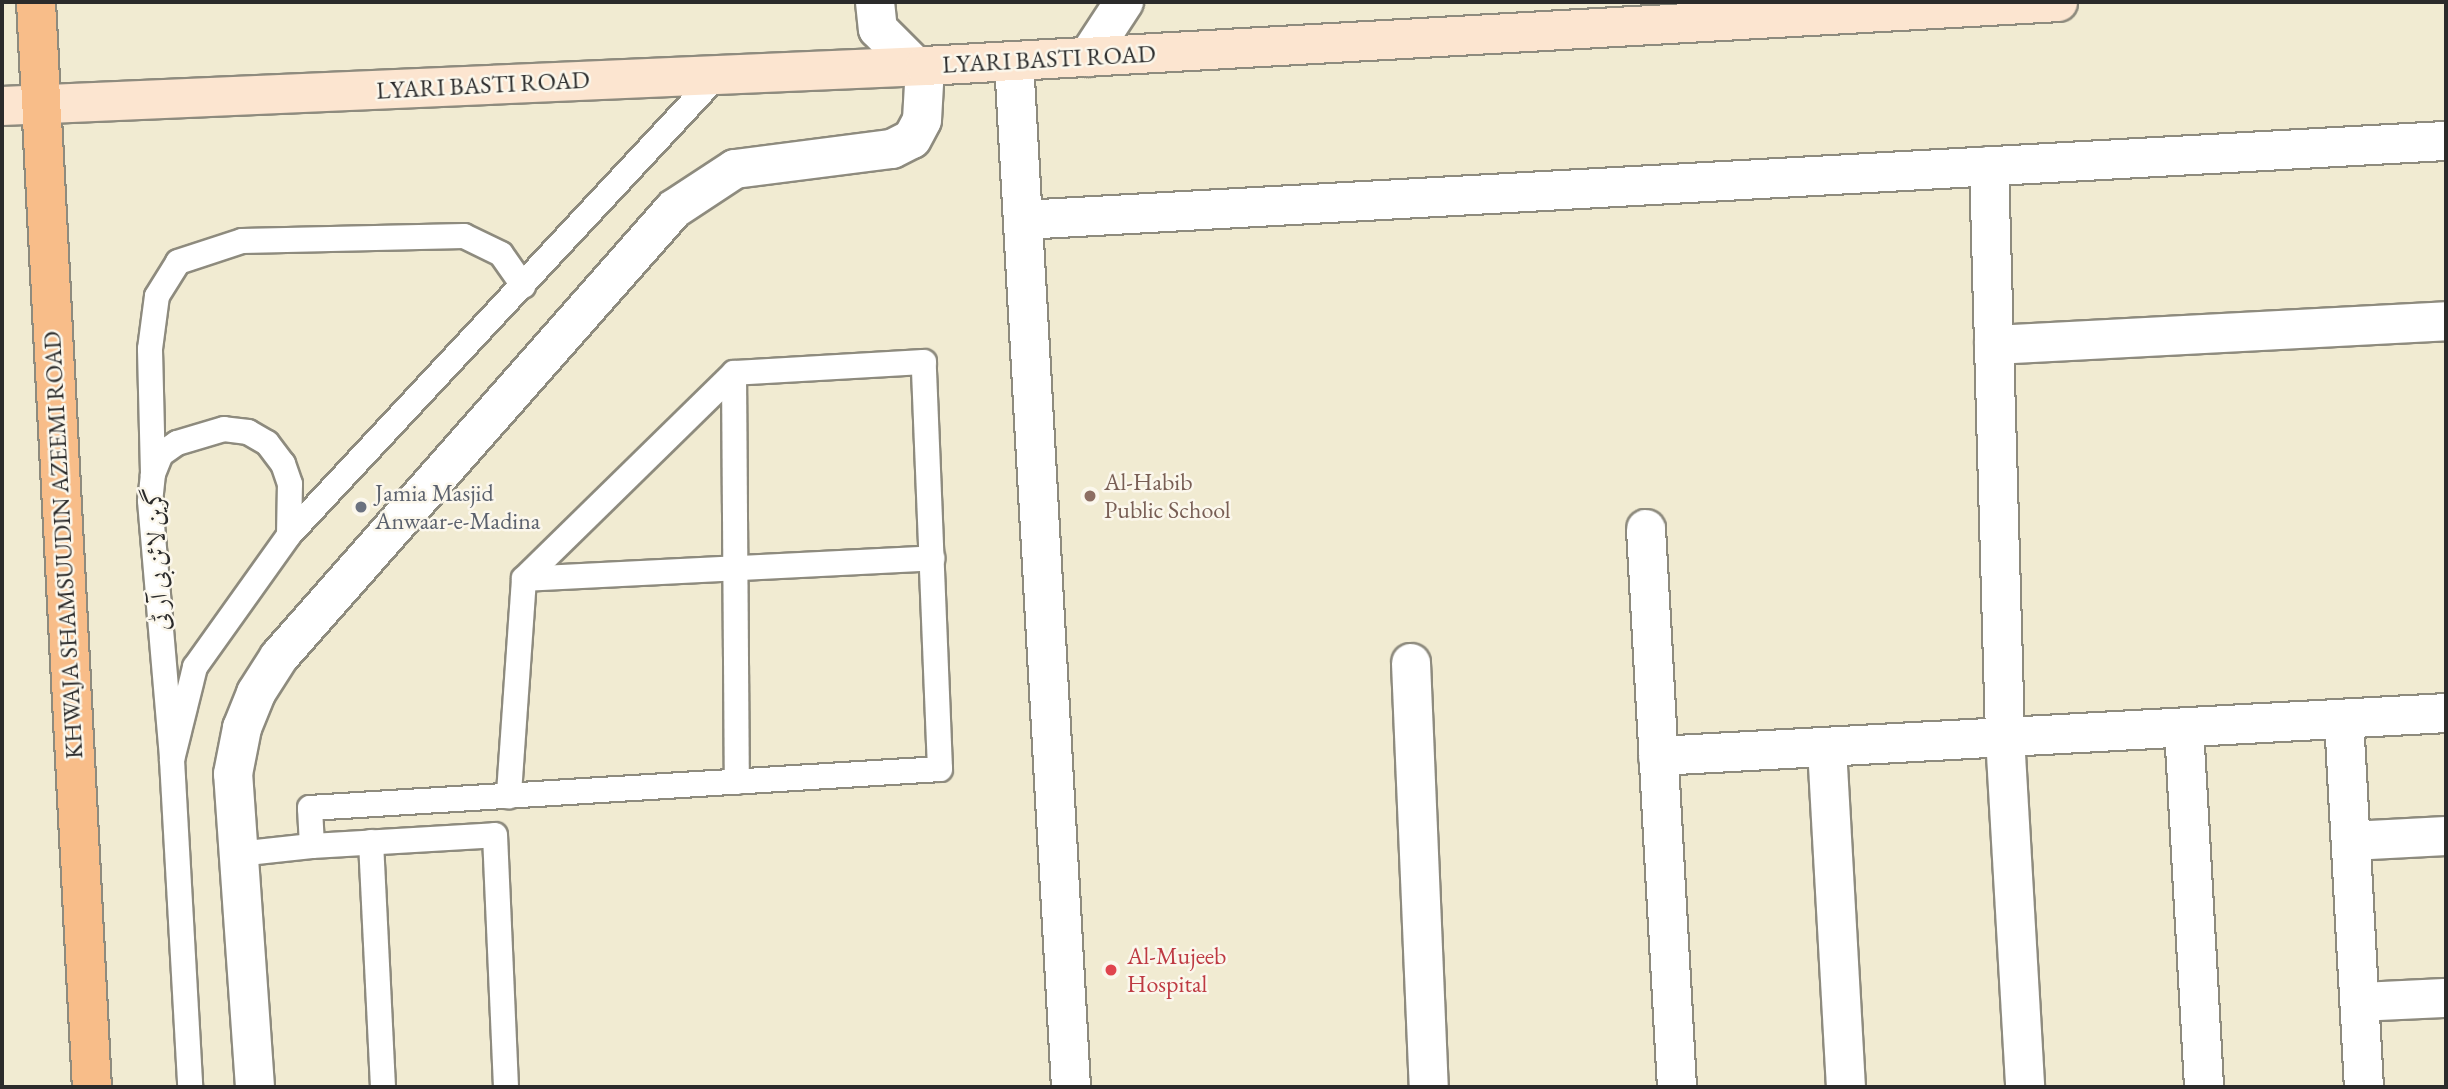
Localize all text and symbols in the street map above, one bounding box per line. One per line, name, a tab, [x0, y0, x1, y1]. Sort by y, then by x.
street label: LYARI BASTI ROAD	[942, 39, 1156, 79]
street label: LYARI BASTI ROAD	[376, 65, 590, 105]
street label: KHWAJA SHAMSUUDIN AZEEMI ROAD	[37, 330, 89, 760]
place label: Al-Habib Public School	[1104, 468, 1231, 524]
place label: Jamia Masjid Anwaar-e-Madina	[375, 479, 540, 535]
street label: گرین لائن بی آر ٹی	[139, 486, 175, 632]
marker: Al-Habib Public School	[1082, 488, 1098, 504]
marker: Jamia Masjid Anwaar-e-Madina	[353, 499, 369, 515]
place label: Al-Mujeeb Hospital	[1127, 942, 1226, 998]
marker: Al-Mujeeb Hospital	[1101, 960, 1121, 980]

